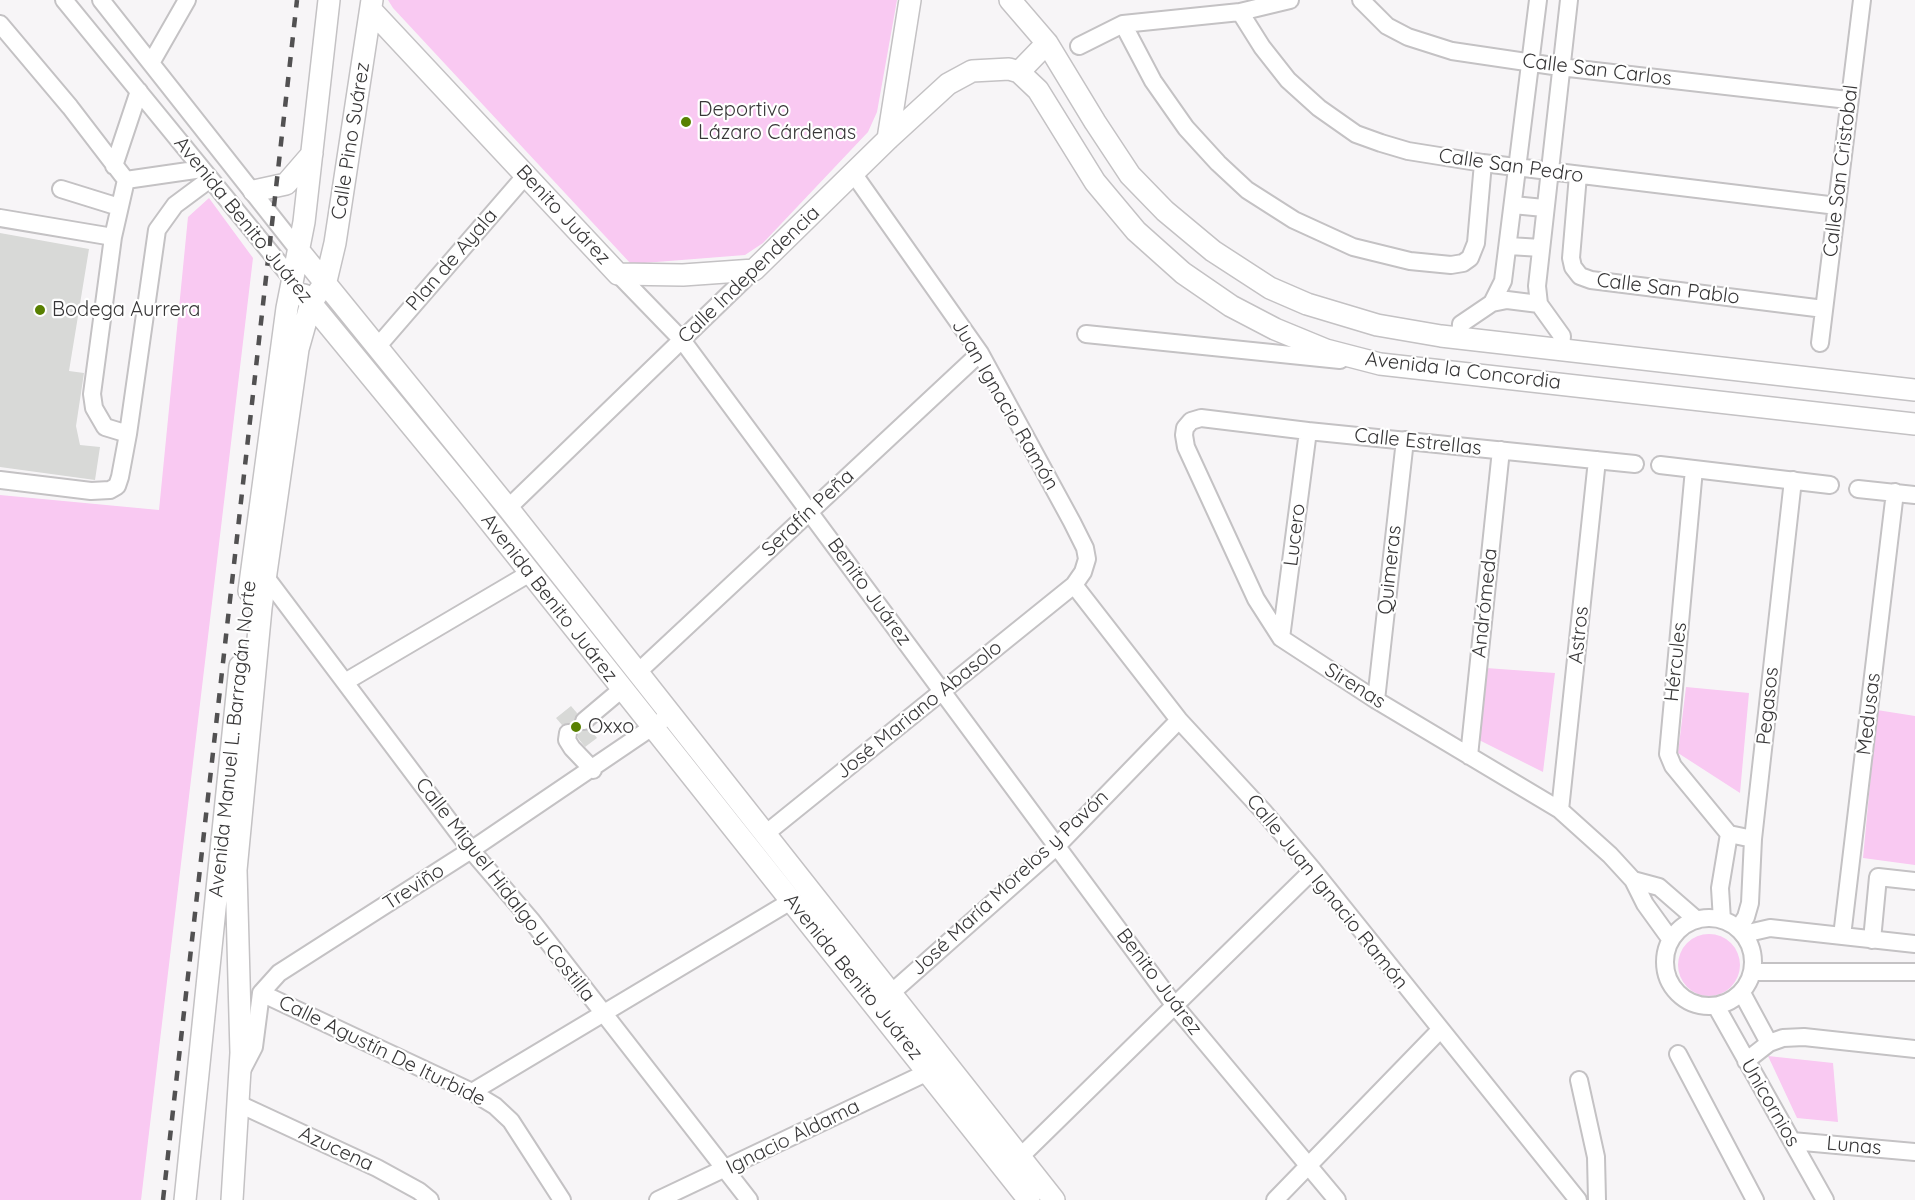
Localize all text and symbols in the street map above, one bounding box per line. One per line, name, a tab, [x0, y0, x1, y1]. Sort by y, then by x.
street label: Calle San Carlos	[1521, 49, 1673, 91]
street label: Calle Pino Suárez	[327, 61, 375, 221]
street label: Calle San Cristobal	[1819, 84, 1863, 258]
place label: Deportivo Lázaro Cárdenas	[698, 98, 856, 145]
marker: Deportivo Lázaro Cárdenas	[679, 115, 693, 129]
street label: Avenida Benito Juárez	[168, 132, 318, 308]
street label: Calle San Pedro	[1437, 144, 1585, 188]
street label: Benito Juárez	[511, 160, 615, 270]
street label: Calle Independencia	[673, 201, 825, 349]
street label: Plan de Ayala	[401, 204, 503, 316]
street label: Calle San Pablo	[1595, 268, 1741, 310]
place label: Bodega Aurrera	[52, 298, 200, 322]
marker: Bodega Aurrera	[33, 303, 47, 317]
street label: Juan Ignacio Ramón	[946, 316, 1064, 494]
street label: Avenida la Concordia	[1364, 347, 1562, 395]
street label: Calle Estrellas	[1353, 423, 1483, 461]
street label: Serafín Peña	[757, 464, 859, 562]
street label: Lucero	[1279, 502, 1311, 568]
street label: Avenida Benito Juárez	[476, 509, 622, 687]
street label: Quimeras	[1373, 524, 1407, 616]
street label: Benito Juárez	[822, 533, 916, 651]
street label: Andrómeda	[1467, 547, 1503, 659]
street label: Avenida Manuel L. Barragán Norte	[204, 579, 262, 899]
street label: Astros	[1564, 605, 1594, 665]
street label: Hércules	[1660, 621, 1692, 703]
street label: José Mariano Abasolo	[831, 636, 1007, 784]
street label: Sirenas	[1320, 658, 1390, 714]
street label: Pegasos	[1752, 666, 1784, 746]
street label: Medusas	[1852, 671, 1886, 757]
place label: Oxxo	[588, 715, 634, 739]
marker: Oxxo	[569, 720, 583, 734]
street label: Calle Miguel Hidalgo y Costilla	[410, 773, 600, 1007]
street label: José María Morelos y Pavón	[906, 785, 1114, 981]
street label: Calle Juan Ignacio Ramón	[1241, 790, 1413, 994]
street label: Treviño	[379, 858, 449, 916]
street label: Avenida Benito Juárez	[778, 889, 928, 1065]
street label: Benito Juárez	[1111, 924, 1207, 1040]
street label: Calle Agustín De Iturbide	[275, 990, 489, 1112]
street label: Unicornios	[1735, 1055, 1805, 1151]
street label: Ignacio Aldama	[722, 1094, 864, 1180]
street label: Azucena	[295, 1121, 377, 1177]
street label: Lunas	[1826, 1132, 1882, 1160]

